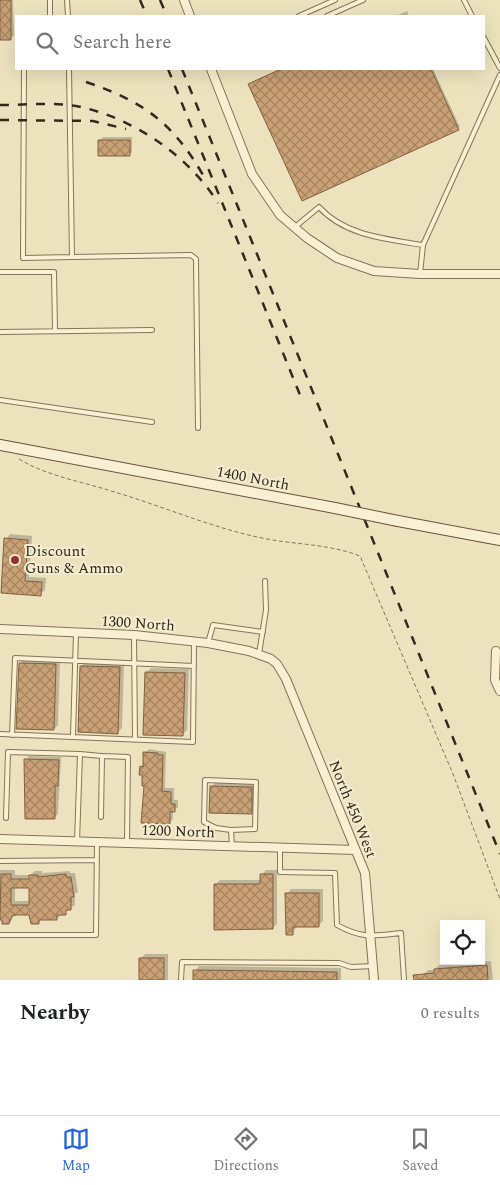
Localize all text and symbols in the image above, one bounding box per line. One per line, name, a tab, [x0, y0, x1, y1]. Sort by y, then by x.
search box	[15, 15, 485, 70]
text: Search here	[73, 28, 172, 57]
icon: search	[33, 29, 61, 57]
street label: 1400 North	[214, 460, 292, 497]
place label: Discount Guns & Ammo	[25, 540, 123, 580]
marker: Discount Guns & Ammo	[9, 554, 21, 566]
street label: 1300 North	[100, 609, 176, 638]
street label: North 450 West	[323, 757, 383, 861]
street label: 1200 North	[141, 819, 216, 844]
map controls	[440, 920, 485, 965]
button: locate	[440, 920, 485, 965]
text: Nearby	[20, 997, 90, 1029]
text: 0 results	[421, 1001, 480, 1025]
tab: Map	[62, 1125, 90, 1176]
tab: Directions	[213, 1125, 279, 1176]
tab: Saved	[402, 1125, 438, 1176]

